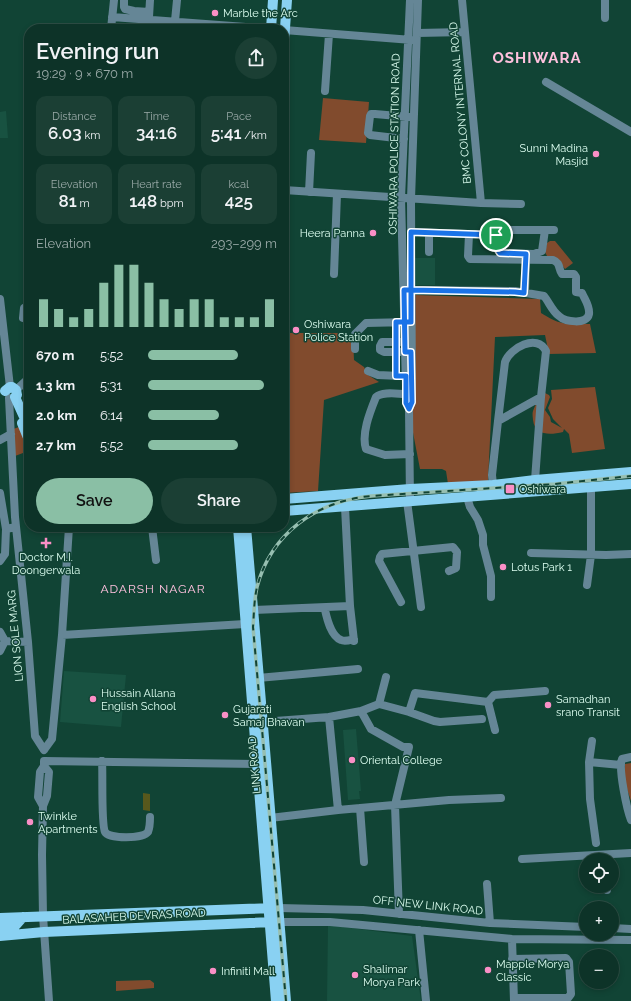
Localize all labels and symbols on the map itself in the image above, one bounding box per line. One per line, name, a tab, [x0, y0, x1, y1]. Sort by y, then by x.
place label: Marble the Arc	[223, 7, 298, 20]
marker: Marble the Arc	[210, 8, 220, 18]
street label: BMC COLONY INTERNAL ROAD	[447, 21, 474, 185]
district label: OSHIWARA	[492, 49, 582, 67]
street label: OSHIWARA POLICE STATION ROAD	[386, 53, 403, 235]
place label: Sunni Madina Masjid	[520, 142, 588, 168]
marker: Sunni Madina Masjid	[591, 149, 601, 159]
pin	[479, 218, 513, 252]
place label: Heera Panna	[300, 227, 365, 240]
marker: Heera Panna	[368, 228, 378, 238]
place label: Oshiwara Police Station	[304, 318, 373, 344]
marker: Oshiwara Police Station	[291, 325, 301, 335]
marker: Oshiwara	[504, 483, 516, 495]
place label: Oshiwara	[519, 483, 566, 496]
marker: Doctor M.I. Doongerwala	[40, 537, 52, 549]
place label: Doctor M.I. Doongerwala	[12, 551, 80, 577]
place label: Lotus Park 1	[511, 561, 572, 574]
marker: Lotus Park 1	[498, 562, 508, 572]
district label: ADARSH NAGAR	[100, 582, 206, 596]
street label: LION SOLE MARG	[5, 590, 26, 682]
place label: Hussain Allana English School	[101, 687, 176, 713]
place label: Samadhan srano Transit	[556, 693, 620, 719]
marker: Hussain Allana English School	[88, 694, 98, 704]
marker: Samadhan srano Transit	[543, 700, 553, 710]
place label: Gujarati Samaj Bhavan	[233, 703, 305, 729]
marker: Gujarati Samaj Bhavan	[220, 710, 230, 720]
street label: LINK ROAD	[245, 735, 263, 794]
place label: Oriental College	[360, 754, 443, 767]
marker: Oriental College	[347, 755, 357, 765]
place label: Twinkle Apartments	[38, 810, 98, 836]
marker: Twinkle Apartments	[25, 817, 35, 827]
street label: OFF NEW LINK ROAD	[372, 893, 484, 918]
street label: BALASAHEB DEVRAS ROAD	[62, 906, 206, 927]
place label: Mapple Morya Classic	[496, 958, 569, 984]
place label: Shalimar Morya Park	[363, 963, 420, 989]
place label: Infiniti Mall	[221, 965, 275, 978]
marker: Mapple Morya Classic	[483, 965, 493, 975]
marker: Infiniti Mall	[208, 966, 218, 976]
marker: Shalimar Morya Park	[350, 970, 360, 980]

